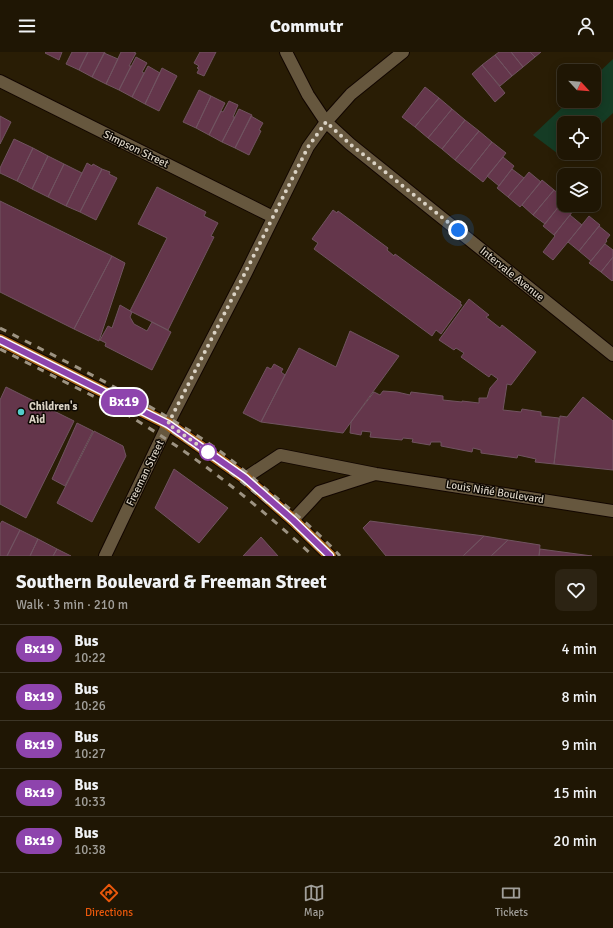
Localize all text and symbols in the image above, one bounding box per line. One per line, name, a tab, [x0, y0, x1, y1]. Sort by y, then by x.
icon: menu	[16, 15, 38, 37]
text: Commutr	[270, 15, 343, 37]
icon: person	[575, 15, 597, 37]
north arrow	[557, 64, 601, 108]
map controls	[557, 64, 601, 212]
button: locate	[557, 116, 601, 160]
street label: Simpson Street	[101, 128, 171, 171]
button: layers	[557, 168, 601, 212]
your location	[448, 220, 468, 240]
street label: Intervale Avenue	[477, 244, 547, 304]
line badge: Bx19	[96, 389, 152, 415]
text: Bx19	[109, 393, 139, 410]
place label: Children's Aid	[29, 400, 77, 426]
marker: Children's Aid	[16, 407, 26, 417]
street label: Freeman Street	[123, 438, 167, 508]
unlabelled marker	[199, 443, 217, 461]
street label: Louis Niñé Boulevard	[445, 478, 545, 506]
button: heart	[555, 569, 597, 611]
text: Southern Boulevard & Freeman Street	[16, 570, 327, 594]
text: Walk · 3 min · 210 m	[16, 597, 128, 613]
text: Bus	[74, 632, 98, 650]
text: Bx19	[24, 640, 54, 657]
text: 4 min	[561, 640, 597, 658]
text: 10:22	[74, 650, 106, 666]
text: Bus	[74, 680, 98, 698]
text: Bx19	[24, 688, 54, 705]
text: 8 min	[561, 688, 597, 706]
text: 10:26	[74, 698, 106, 714]
text: Bus	[74, 728, 98, 746]
text: Bx19	[24, 736, 54, 753]
text: 9 min	[561, 736, 597, 754]
text: 10:27	[74, 746, 106, 762]
text: Bus	[74, 776, 98, 794]
text: Bx19	[24, 784, 54, 801]
text: 15 min	[553, 784, 597, 802]
text: 10:33	[74, 794, 106, 810]
text: Bus	[74, 824, 98, 842]
text: Bx19	[24, 832, 54, 849]
text: 20 min	[553, 832, 597, 850]
text: 10:38	[74, 842, 106, 858]
tab: Directions	[85, 882, 133, 919]
tab: Map	[303, 882, 325, 919]
tab: Tickets	[495, 882, 528, 919]

